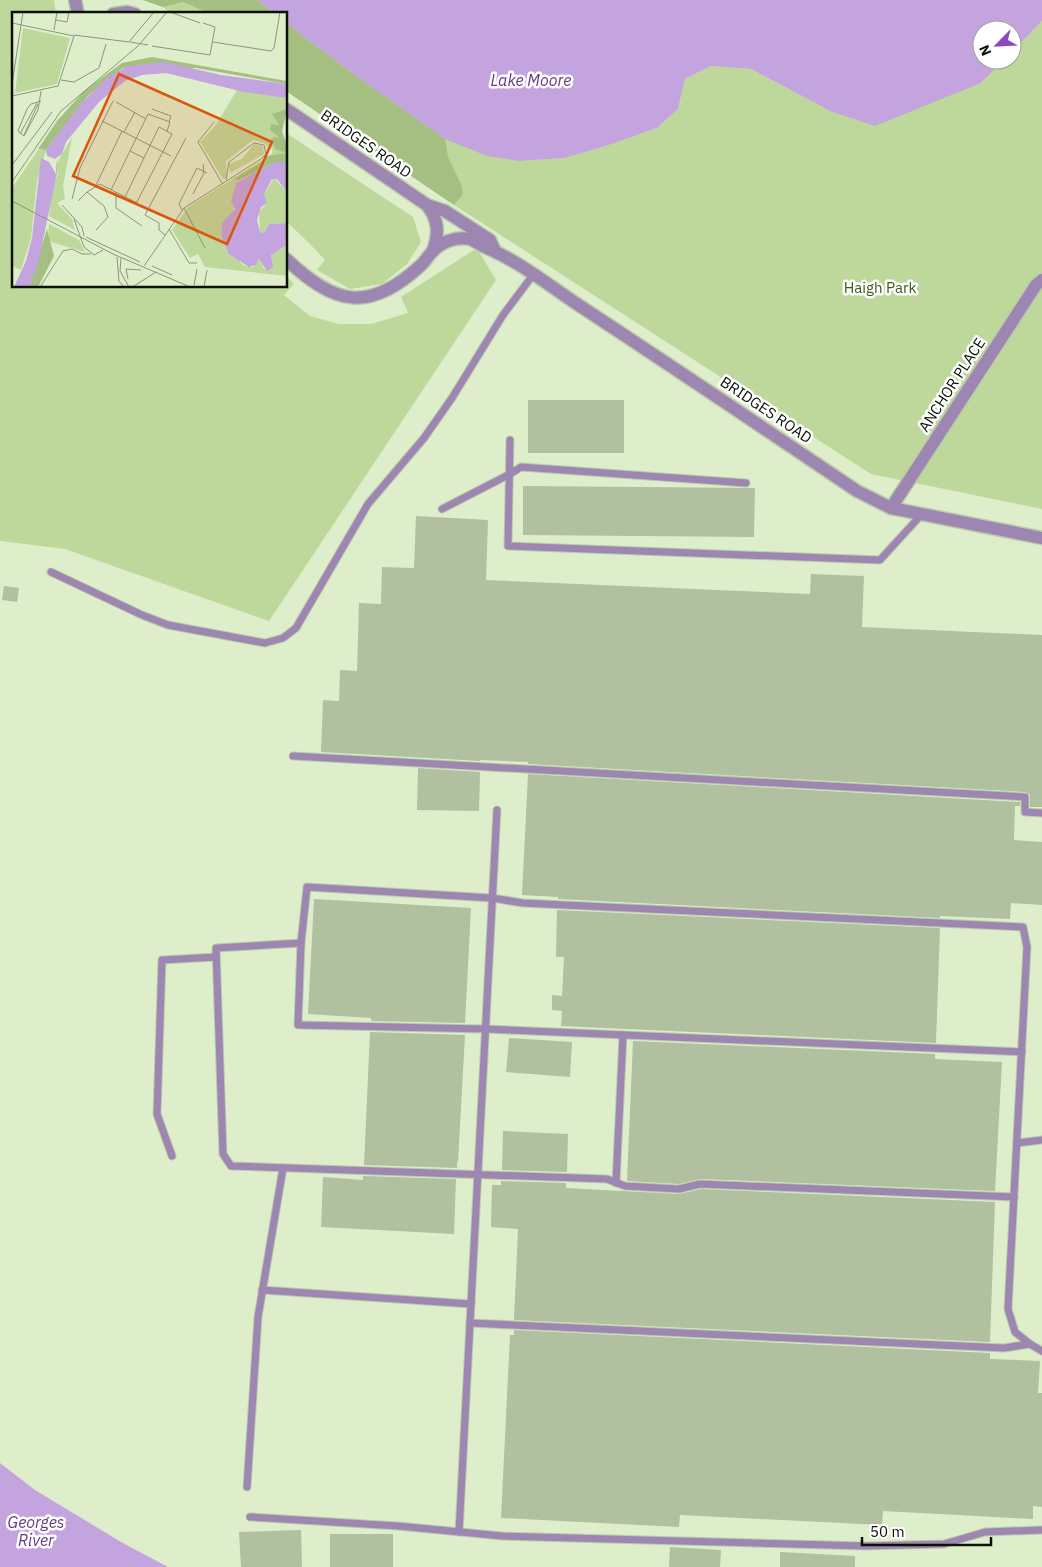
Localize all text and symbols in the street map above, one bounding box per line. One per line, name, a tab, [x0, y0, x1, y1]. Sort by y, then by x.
inset map	[12, 12, 288, 288]
north arrow	[972, 20, 1022, 70]
text: N	[975, 42, 995, 59]
water label: Lake Moore	[491, 70, 571, 90]
street label: BRIDGES ROAD	[317, 105, 415, 182]
park label: Haigh Park	[844, 278, 916, 297]
street label: ANCHOR PLACE	[914, 334, 989, 435]
street label: BRIDGES ROAD	[717, 372, 816, 447]
water label: Georges River	[8, 1512, 64, 1550]
scale bar	[862, 1514, 991, 1546]
text: 50 m	[870, 1522, 905, 1541]

